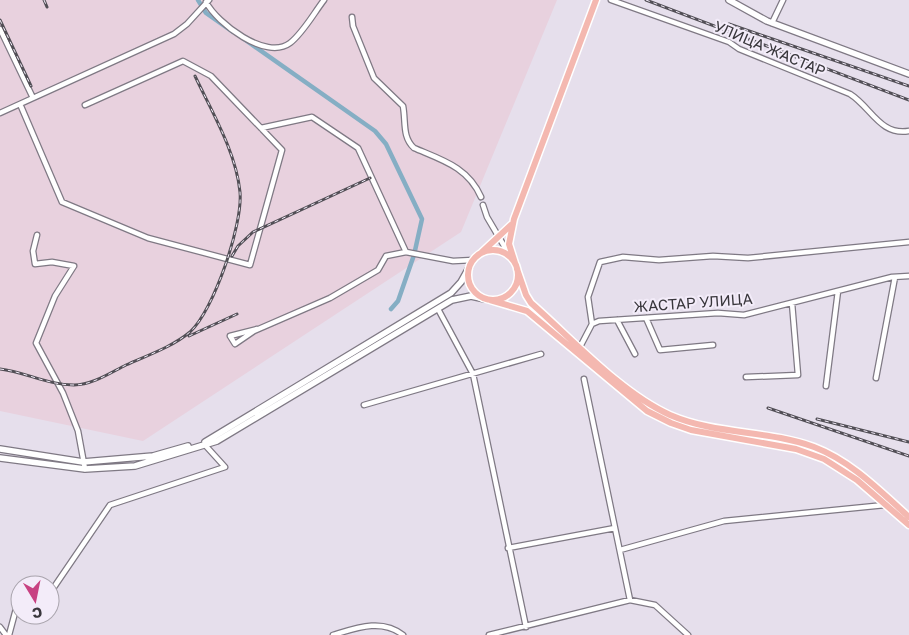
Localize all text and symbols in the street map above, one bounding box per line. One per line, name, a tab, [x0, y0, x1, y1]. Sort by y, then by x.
street label: УЛИЦА ЖАСТАР	[712, 16, 829, 80]
street label: ЖАСТАР УЛИЦА	[633, 289, 753, 315]
north arrow	[10, 575, 60, 625]
text: С	[31, 604, 44, 623]

